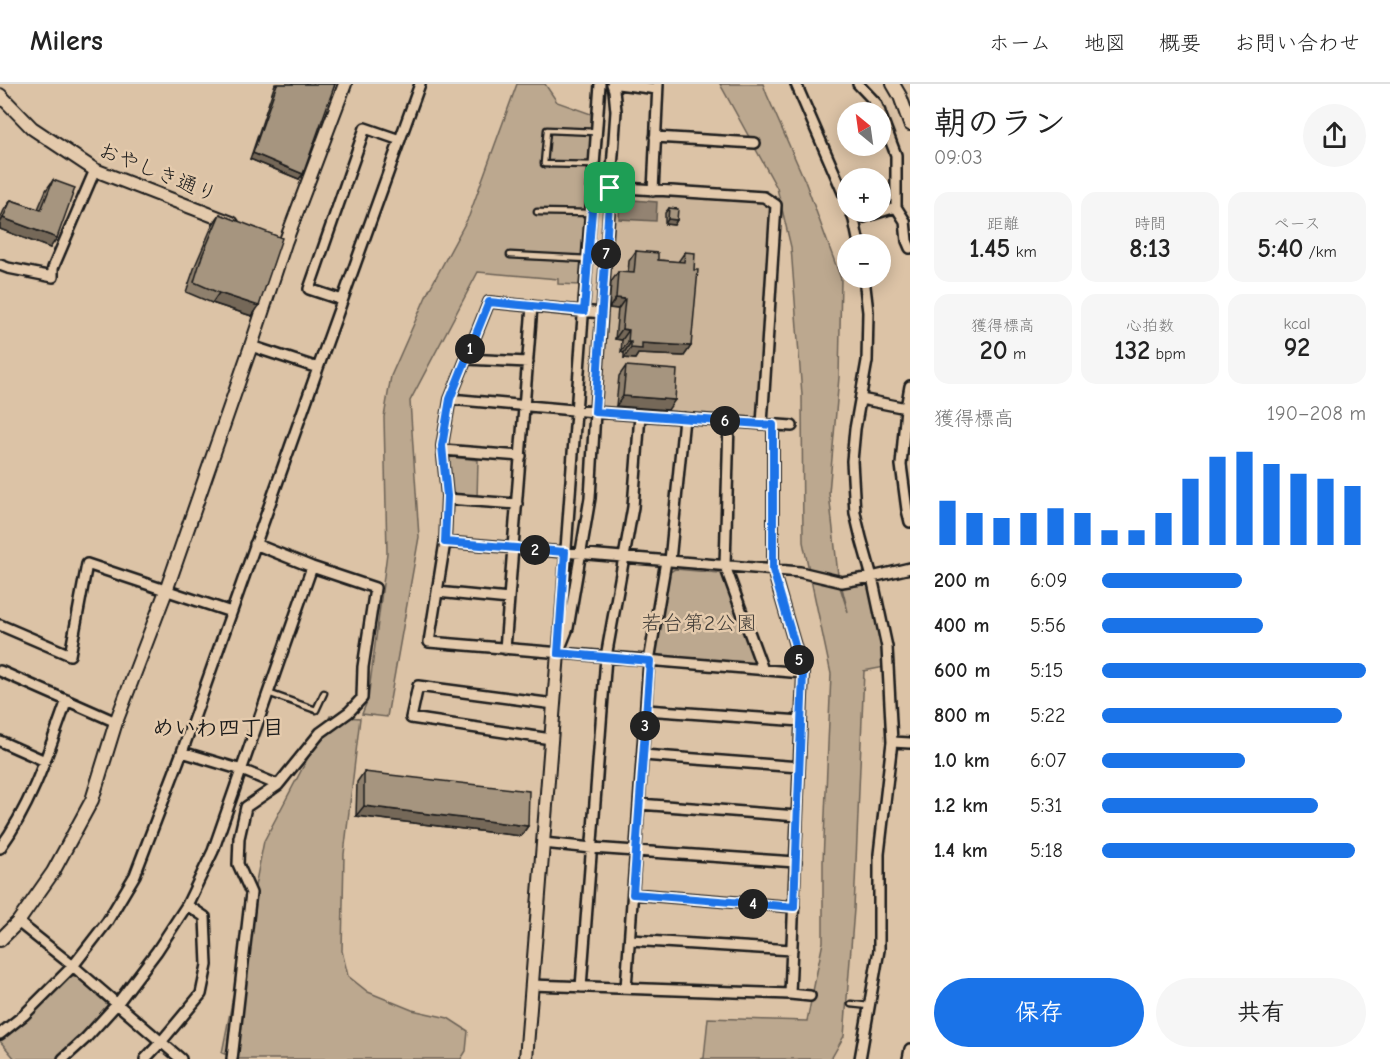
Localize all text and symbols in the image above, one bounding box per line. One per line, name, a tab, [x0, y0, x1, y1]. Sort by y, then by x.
text: Milers	[30, 25, 103, 57]
text: ホーム	[989, 31, 1051, 55]
text: 地図	[1084, 31, 1126, 55]
text: 概要	[1159, 31, 1201, 55]
text: お問い合わせ	[1234, 31, 1360, 55]
north arrow	[837, 102, 891, 156]
map controls	[837, 102, 891, 288]
text: 朝のラン	[934, 104, 1066, 142]
button: share	[1303, 104, 1366, 167]
street label: おやしき通り	[95, 137, 221, 207]
text: 09:03	[934, 146, 983, 169]
pin	[584, 162, 635, 213]
button: +	[837, 168, 891, 222]
icon: arrive	[593, 171, 626, 204]
text: 距離	[987, 215, 1019, 233]
text: 時間	[1134, 215, 1166, 233]
text: ペース	[1273, 215, 1321, 233]
button: −	[837, 234, 891, 288]
text: 1.45	[969, 234, 1010, 264]
text: 8:13	[1129, 234, 1171, 264]
text: 5:40	[1257, 234, 1303, 264]
pin: 7	[591, 239, 621, 269]
text: km	[1010, 243, 1037, 261]
text: /km	[1303, 243, 1337, 261]
text: 7	[602, 245, 610, 263]
text: kcal	[1284, 315, 1310, 333]
text: 獲得標高	[971, 317, 1035, 335]
text: 心拍数	[1126, 317, 1174, 335]
text: 92	[1284, 333, 1310, 363]
pin: 1	[455, 334, 485, 364]
text: 20	[980, 336, 1008, 366]
text: 132	[1114, 336, 1150, 366]
text: 1	[467, 340, 473, 358]
text: m	[1008, 345, 1026, 363]
text: bpm	[1150, 345, 1186, 363]
text: 190–208 m	[1267, 402, 1366, 425]
pin: 6	[710, 406, 740, 436]
text: 獲得標高	[934, 407, 1014, 430]
text: 6	[721, 412, 729, 430]
pin: 2	[520, 535, 550, 565]
text: 2	[531, 541, 539, 559]
text: 200 m	[934, 569, 990, 592]
text: 6:09	[1030, 569, 1067, 592]
park label: 若台第2公園	[641, 611, 757, 635]
text: 400 m	[934, 614, 989, 637]
text: 5:56	[1030, 614, 1066, 637]
pin: 5	[784, 645, 814, 675]
text: 5	[795, 651, 803, 669]
text: 600 m	[934, 659, 990, 682]
text: 5:15	[1030, 659, 1063, 682]
text: 800 m	[934, 704, 990, 727]
text: 5:22	[1030, 704, 1065, 727]
pin: 3	[630, 711, 660, 741]
district label: めいわ四丁目	[152, 715, 284, 741]
text: 3	[641, 717, 649, 735]
text: 1.0 km	[934, 749, 990, 772]
text: 6:07	[1030, 749, 1066, 772]
text: 1.2 km	[934, 794, 988, 817]
text: 5:31	[1030, 794, 1063, 817]
text: 1.4 km	[934, 839, 988, 862]
text: 5:18	[1030, 839, 1063, 862]
pin: 4	[738, 889, 768, 919]
text: 4	[749, 895, 757, 913]
button: 保存	[934, 978, 1144, 1047]
button: 共有	[1156, 978, 1366, 1047]

